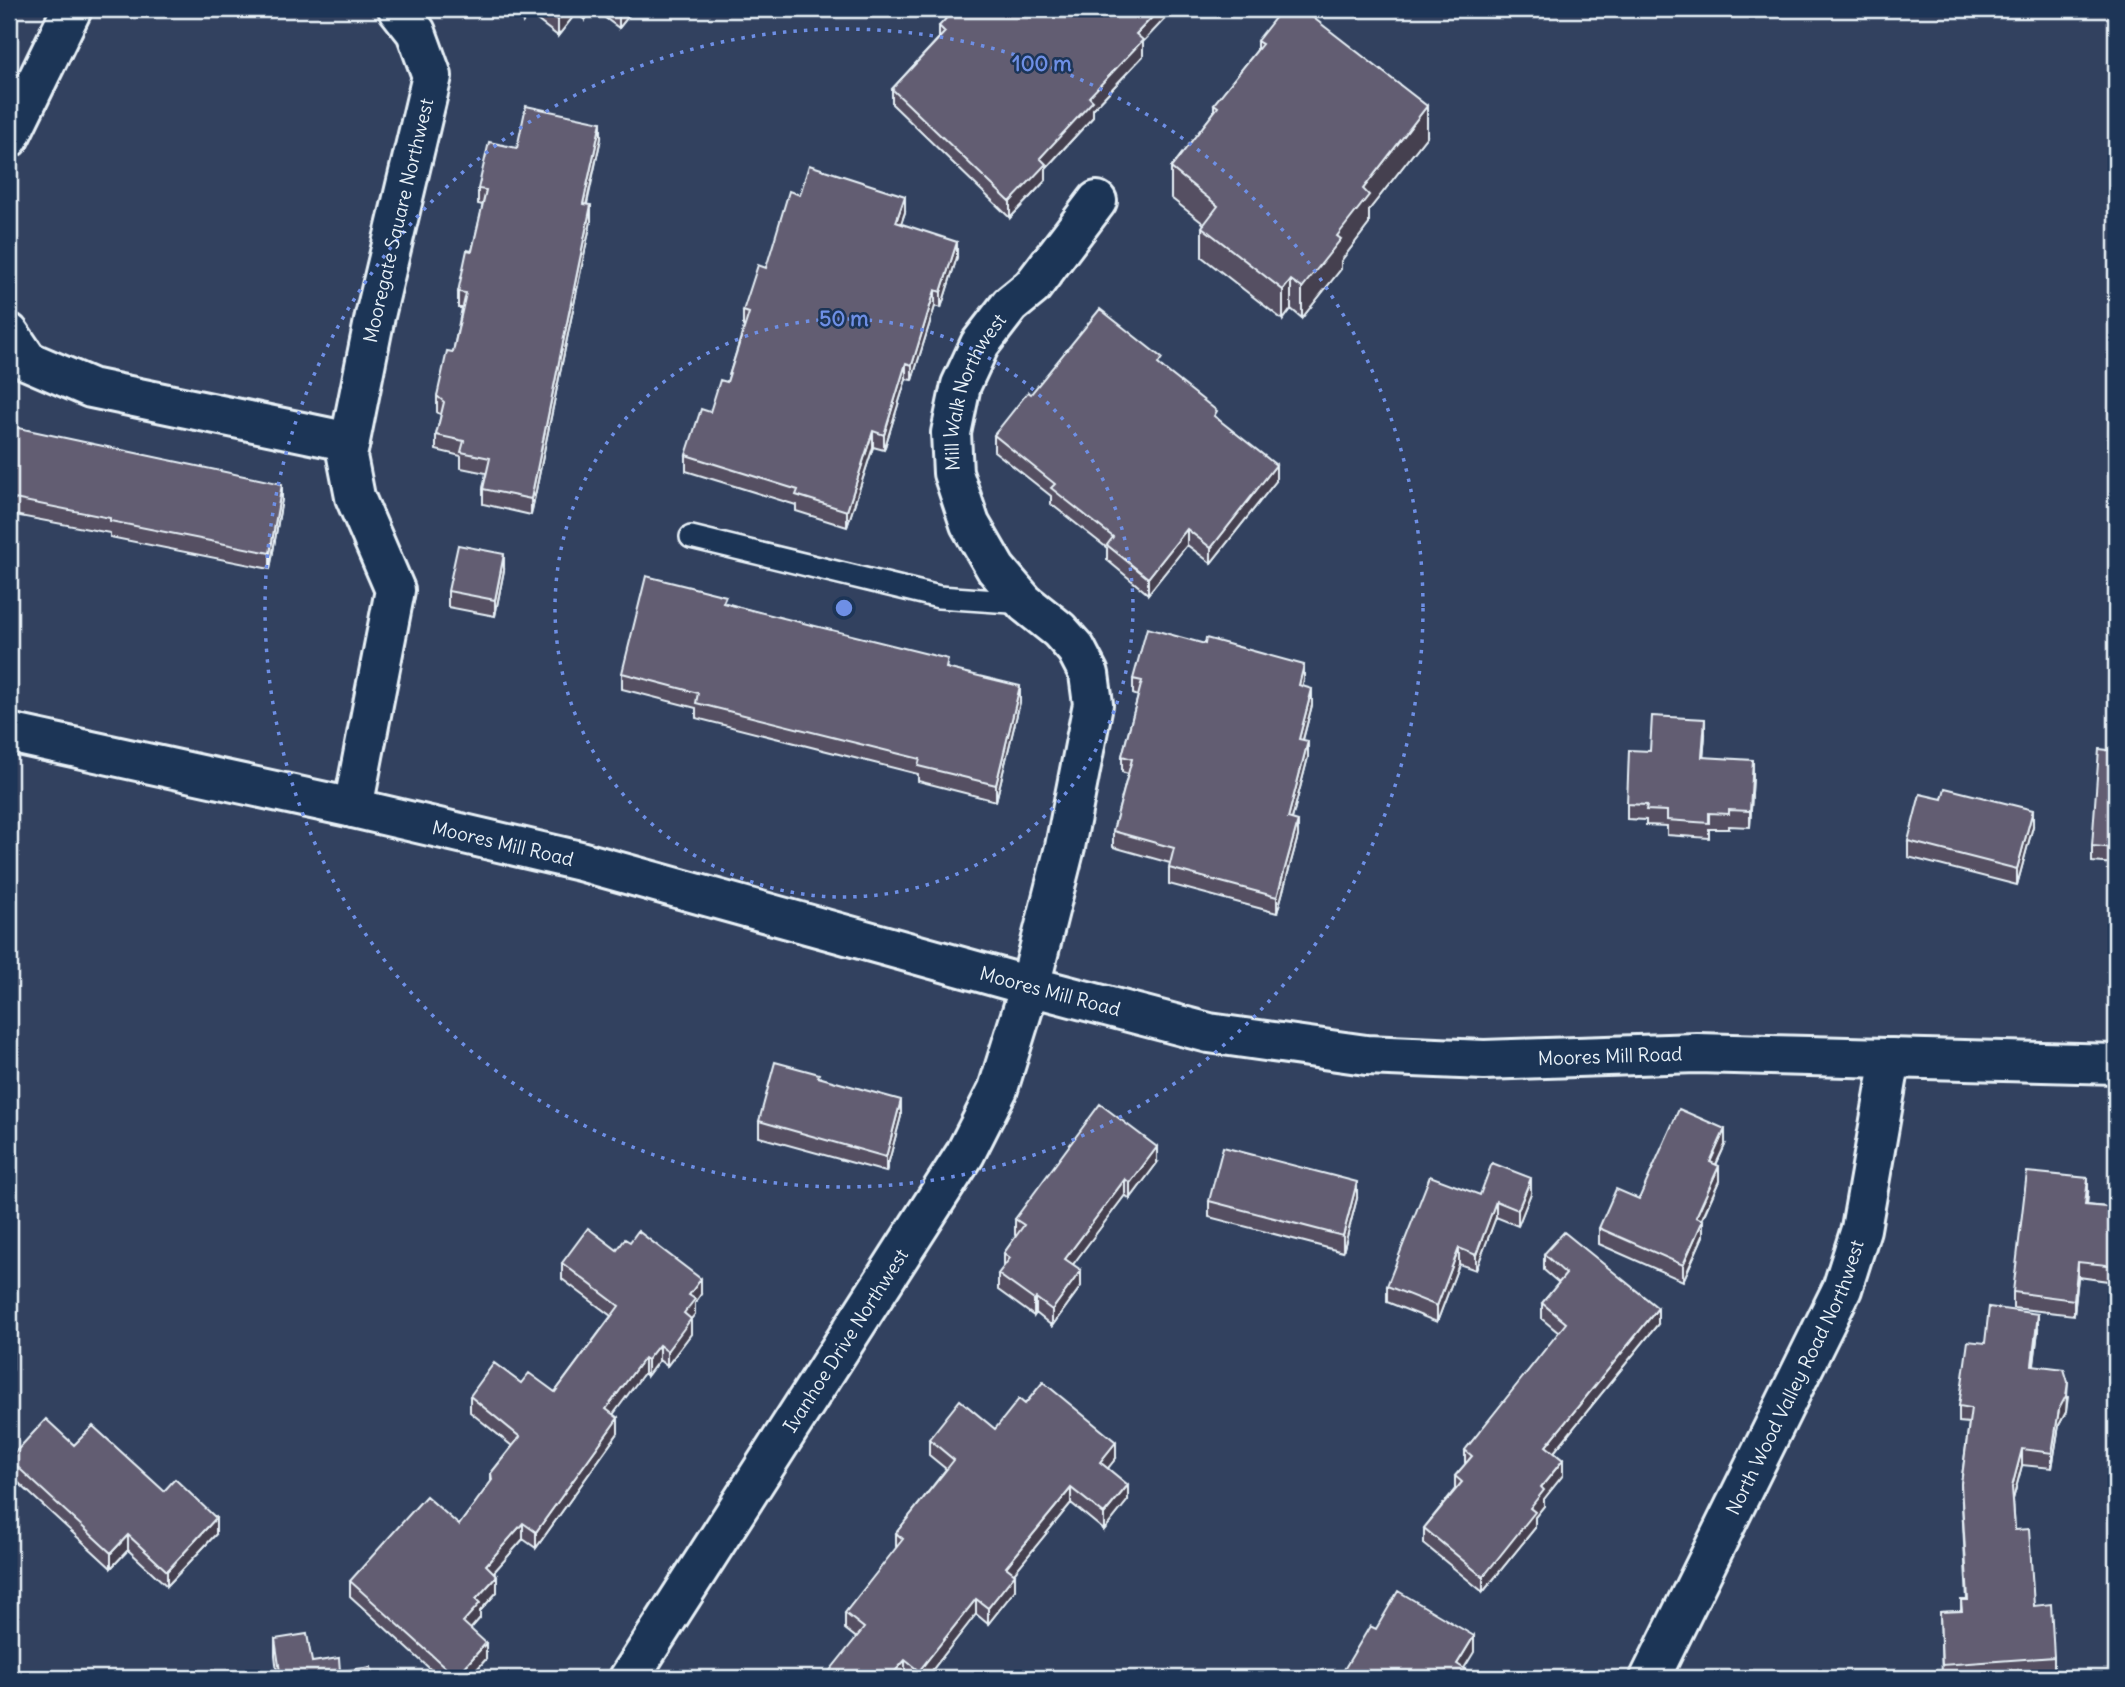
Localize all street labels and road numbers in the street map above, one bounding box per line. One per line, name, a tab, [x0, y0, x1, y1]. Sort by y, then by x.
street label: Mooregate Square Northwest	[358, 96, 438, 345]
street label: Mill Walk Northwest	[938, 309, 1011, 471]
street label: Moores Mill Road	[430, 815, 576, 871]
street label: Moores Mill Road	[977, 961, 1123, 1021]
street label: Moores Mill Road	[1537, 1041, 1683, 1070]
street label: North Wood Valley Road Northwest	[1720, 1237, 1869, 1519]
street label: Ivanhoe Drive Northwest	[778, 1244, 913, 1437]

